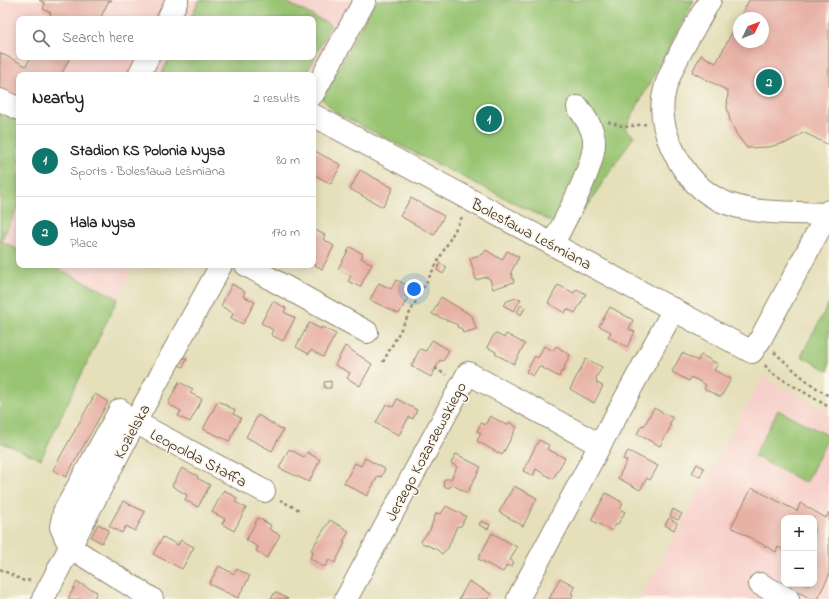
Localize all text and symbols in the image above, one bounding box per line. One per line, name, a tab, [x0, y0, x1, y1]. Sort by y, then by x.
north arrow	[733, 12, 769, 48]
search box	[16, 16, 316, 60]
icon: search	[30, 27, 52, 49]
text: Search here	[62, 27, 134, 49]
pin: 2	[756, 67, 782, 97]
text: Nearby	[32, 86, 84, 111]
text: 2 results	[253, 89, 300, 108]
pin: 1	[476, 104, 502, 134]
text: Stadion KS Polonia Nysa	[70, 140, 225, 162]
text: 1	[43, 151, 47, 170]
text: 80 m	[276, 151, 300, 170]
text: Sports · Bolesława Leśmiana	[70, 162, 225, 181]
street label: Bolesława Leśmiana	[466, 192, 596, 277]
text: Hala Nysa	[70, 212, 135, 234]
text: 2	[42, 223, 48, 242]
text: 170 m	[272, 223, 300, 242]
text: Place	[70, 234, 98, 253]
your location	[404, 279, 424, 299]
street label: Jerzego Kozarzewskiego	[380, 378, 474, 526]
street label: Kozielska	[108, 400, 157, 464]
street label: Leopolda Staffa	[145, 423, 251, 494]
map controls	[781, 515, 817, 587]
button: +	[781, 515, 817, 551]
button: −	[781, 551, 817, 587]

